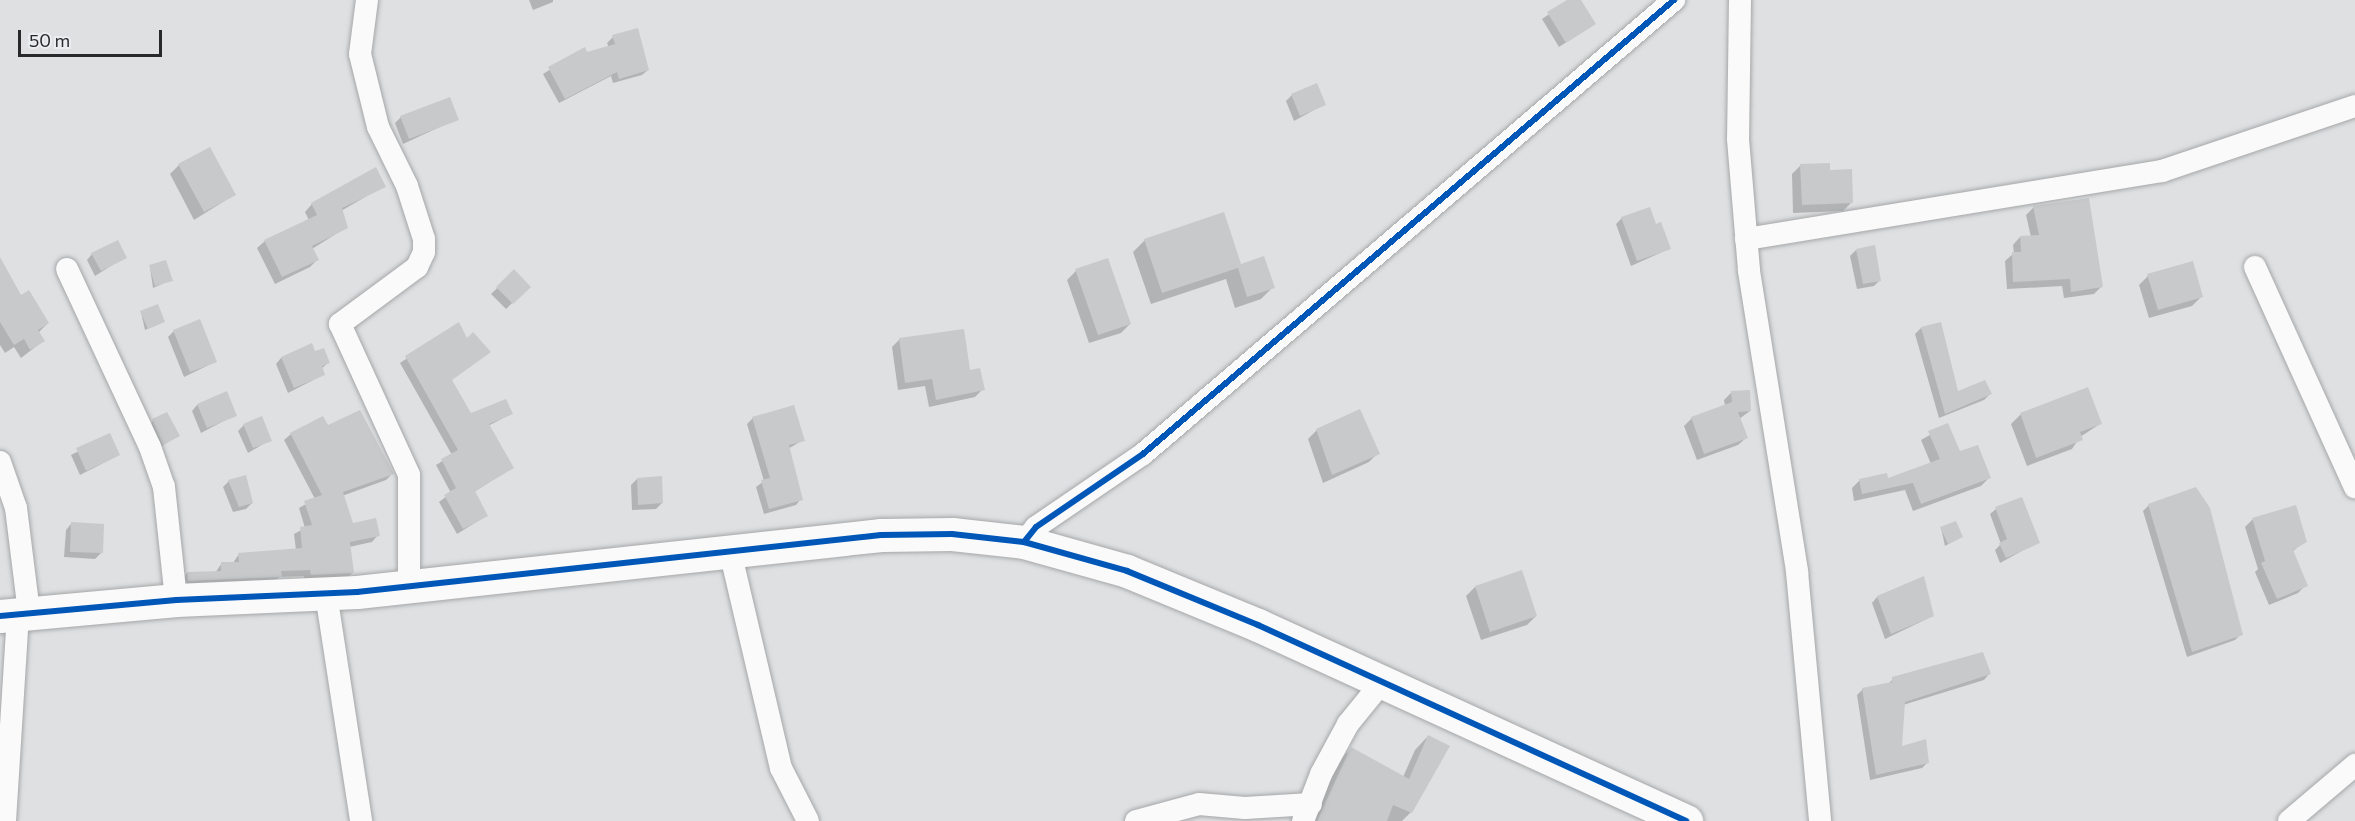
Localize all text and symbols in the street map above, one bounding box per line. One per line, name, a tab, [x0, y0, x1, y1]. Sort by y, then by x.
scale bar	[21, 18, 165, 56]
text: 50 m	[29, 29, 70, 51]

